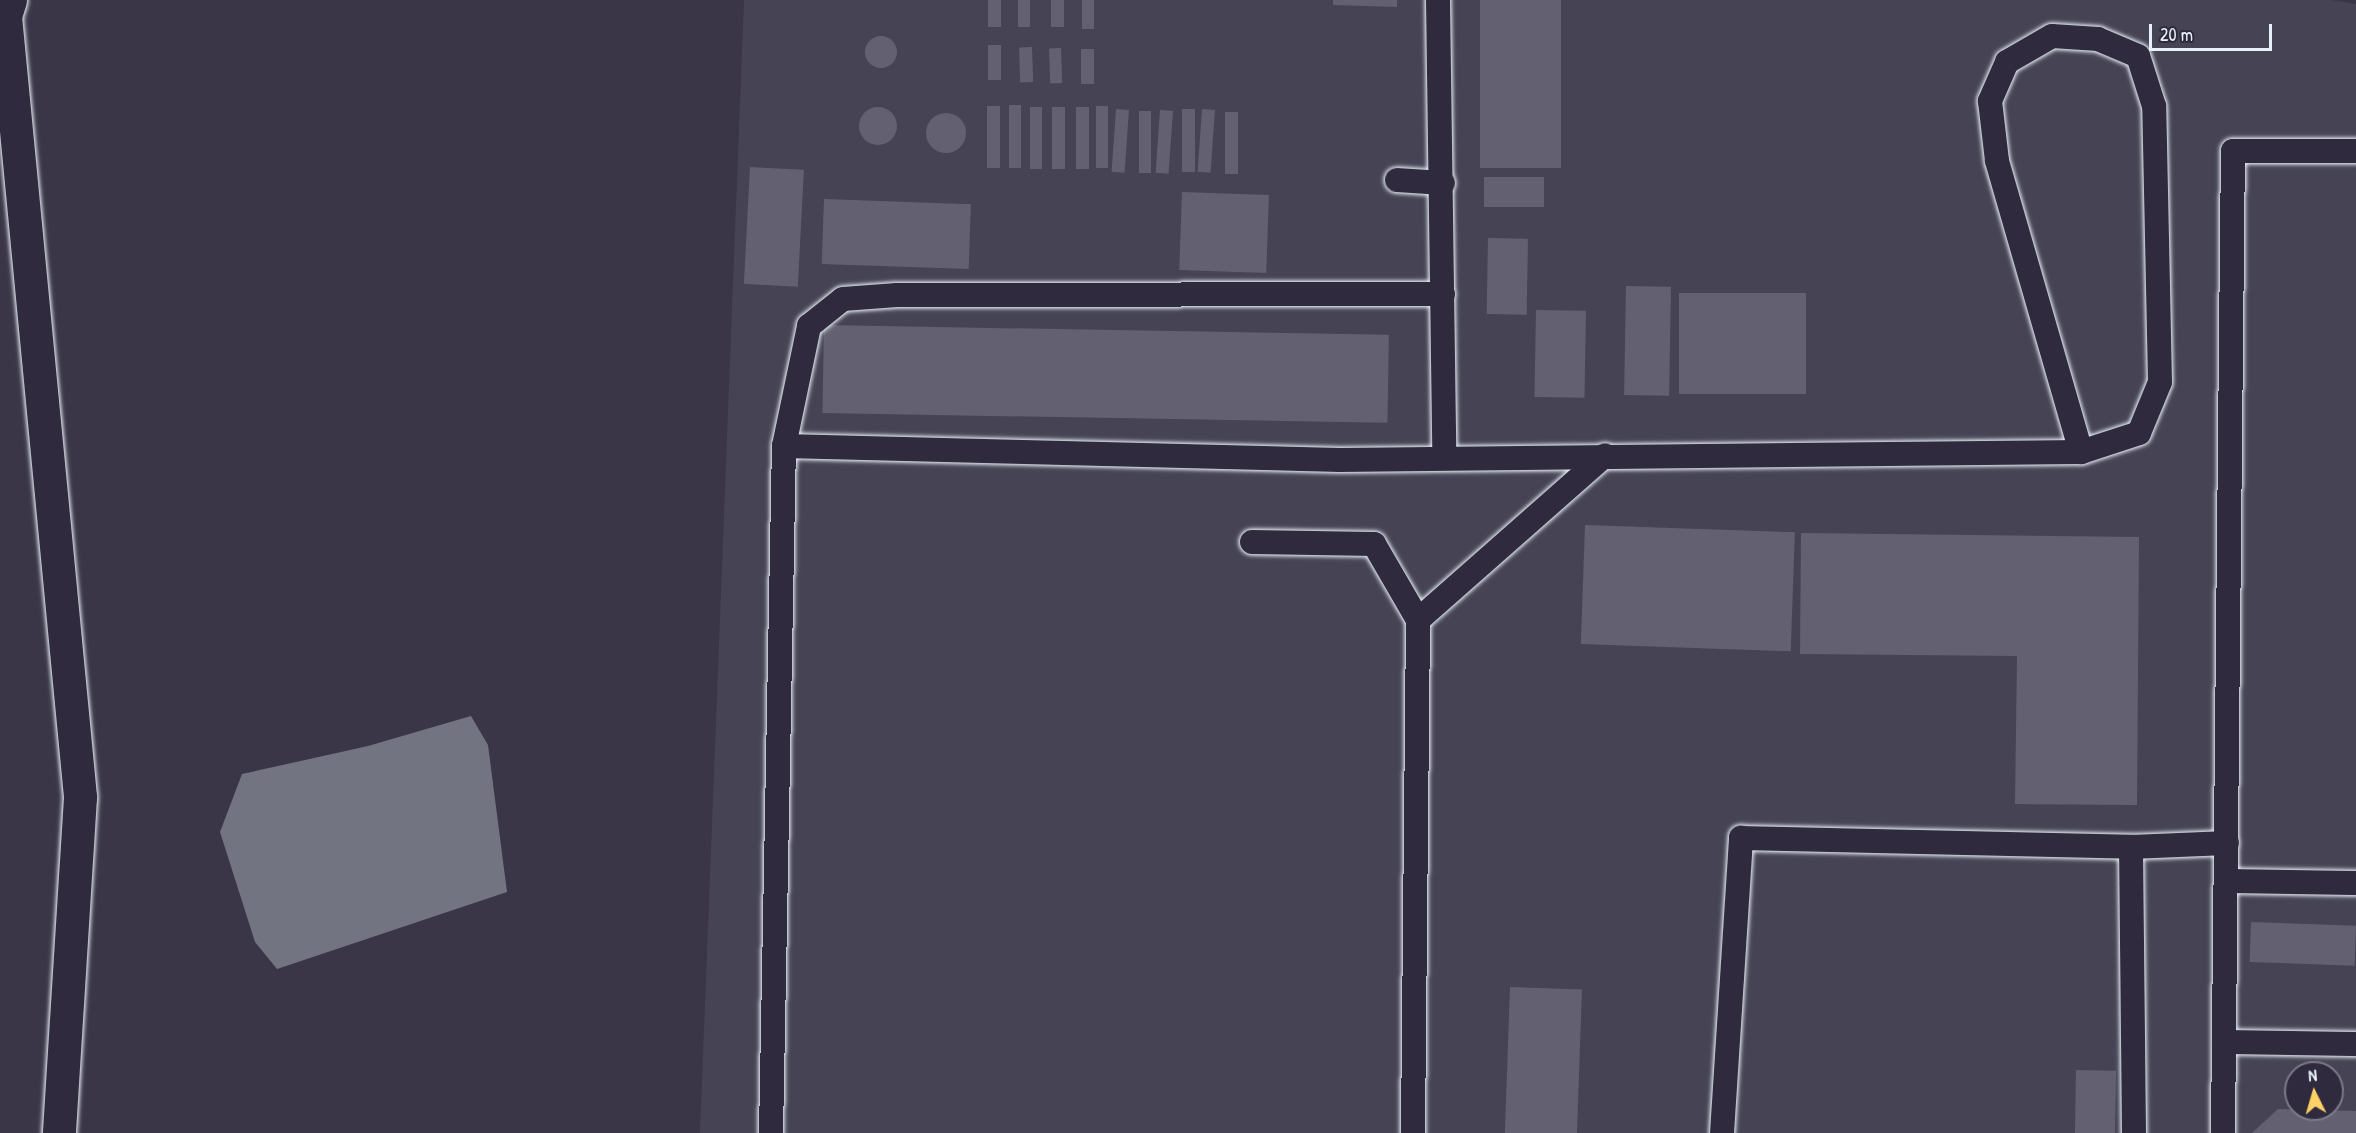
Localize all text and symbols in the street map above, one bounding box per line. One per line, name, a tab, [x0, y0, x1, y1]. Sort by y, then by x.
scale bar	[2152, 12, 2275, 50]
text: 20 m	[2160, 22, 2193, 47]
north arrow	[2284, 1061, 2344, 1121]
text: N	[2307, 1064, 2318, 1086]

